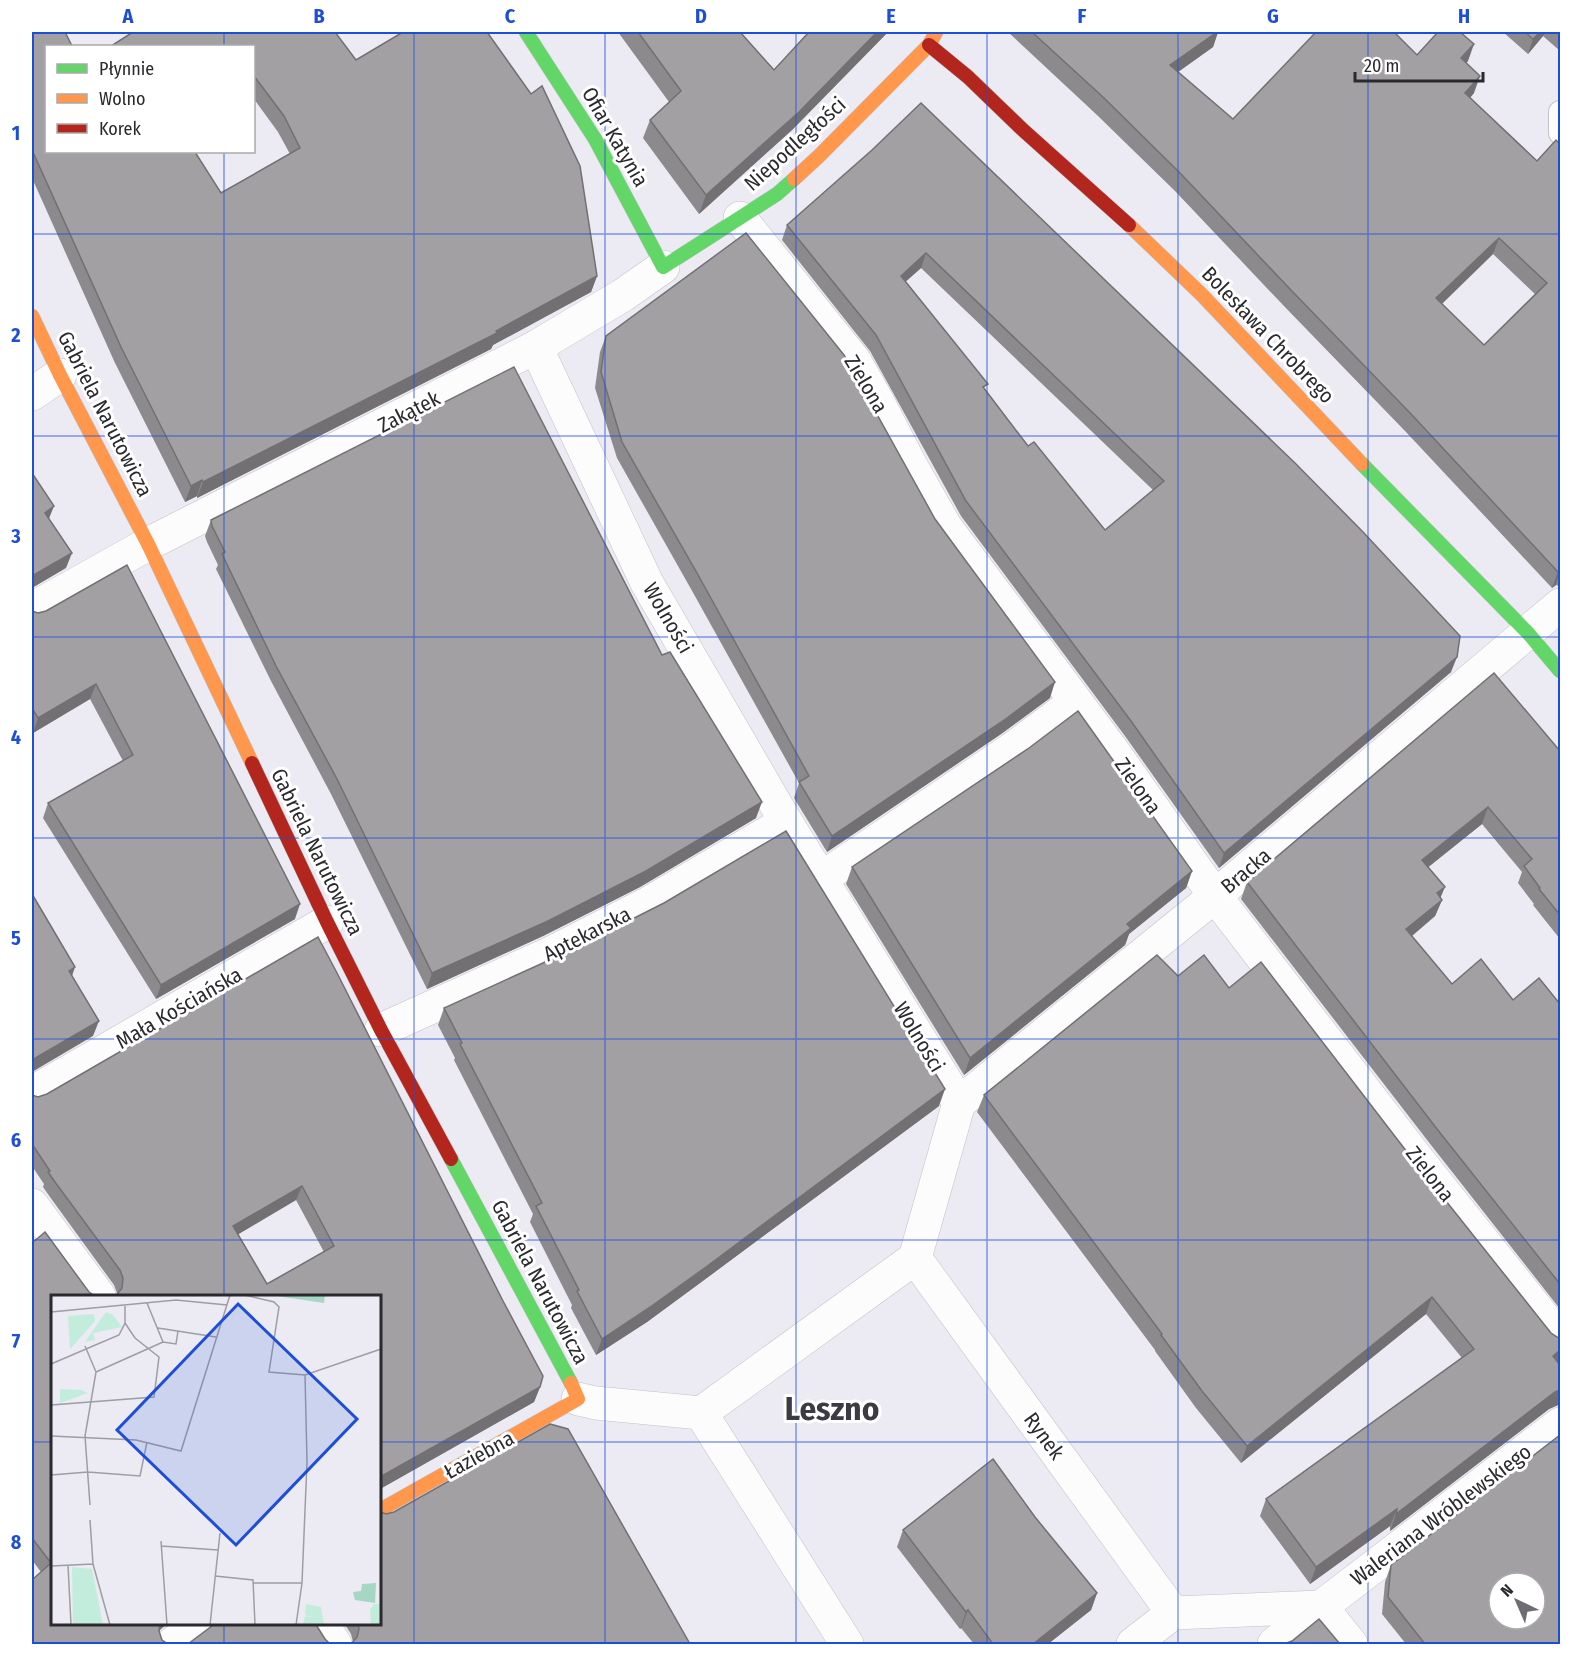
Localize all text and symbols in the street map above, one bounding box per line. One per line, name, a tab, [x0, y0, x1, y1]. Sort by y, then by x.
text: A	[122, 4, 135, 28]
text: B	[313, 4, 325, 28]
text: C	[505, 4, 516, 28]
text: D	[695, 4, 707, 28]
text: E	[886, 4, 896, 28]
text: F	[1078, 4, 1087, 28]
text: G	[1267, 4, 1279, 28]
text: H	[1458, 4, 1470, 28]
legend	[45, 45, 255, 153]
scale bar	[1355, 45, 1482, 83]
text: 20 m	[1364, 55, 1399, 77]
text: Płynnie	[99, 58, 154, 80]
street label: Ofiar Katynia	[576, 83, 654, 191]
text: Wolno	[99, 88, 145, 110]
street label: Niepodległości	[739, 92, 851, 196]
text: Korek	[99, 118, 141, 140]
text: 1	[12, 121, 20, 145]
street label: Bolesława Chrobrego	[1196, 261, 1340, 409]
text: 2	[10, 323, 21, 347]
street label: Gabriela Narutowicza	[52, 327, 158, 501]
street label: Zielona	[839, 350, 893, 418]
street label: Zakątek	[374, 385, 445, 439]
text: 3	[10, 524, 21, 548]
street label: Wolności	[637, 578, 699, 658]
text: 4	[11, 725, 21, 749]
street label: Zielona	[1109, 753, 1167, 819]
street label: Gabriela Narutowicza	[265, 764, 369, 940]
street label: Bracka	[1216, 843, 1276, 899]
street label: Aptekarska	[539, 901, 635, 967]
text: 5	[11, 926, 21, 950]
street label: Mała Kościańska	[111, 961, 247, 1055]
street label: Wolności	[888, 997, 950, 1077]
text: 6	[11, 1128, 21, 1152]
street label: Zielona	[1400, 1141, 1460, 1207]
street label: Gabriela Narutowicza	[486, 1195, 594, 1369]
inset map	[51, 1295, 381, 1625]
text: 7	[12, 1329, 21, 1353]
district label: Leszno	[785, 1389, 879, 1429]
street label: Rynek	[1018, 1407, 1070, 1465]
street label: Łaziebna	[439, 1425, 519, 1485]
street label: Waleriana Wróblewskiego	[1346, 1439, 1536, 1591]
text: 8	[11, 1530, 22, 1554]
north arrow	[1487, 1571, 1547, 1631]
text: N	[1497, 1580, 1517, 1601]

